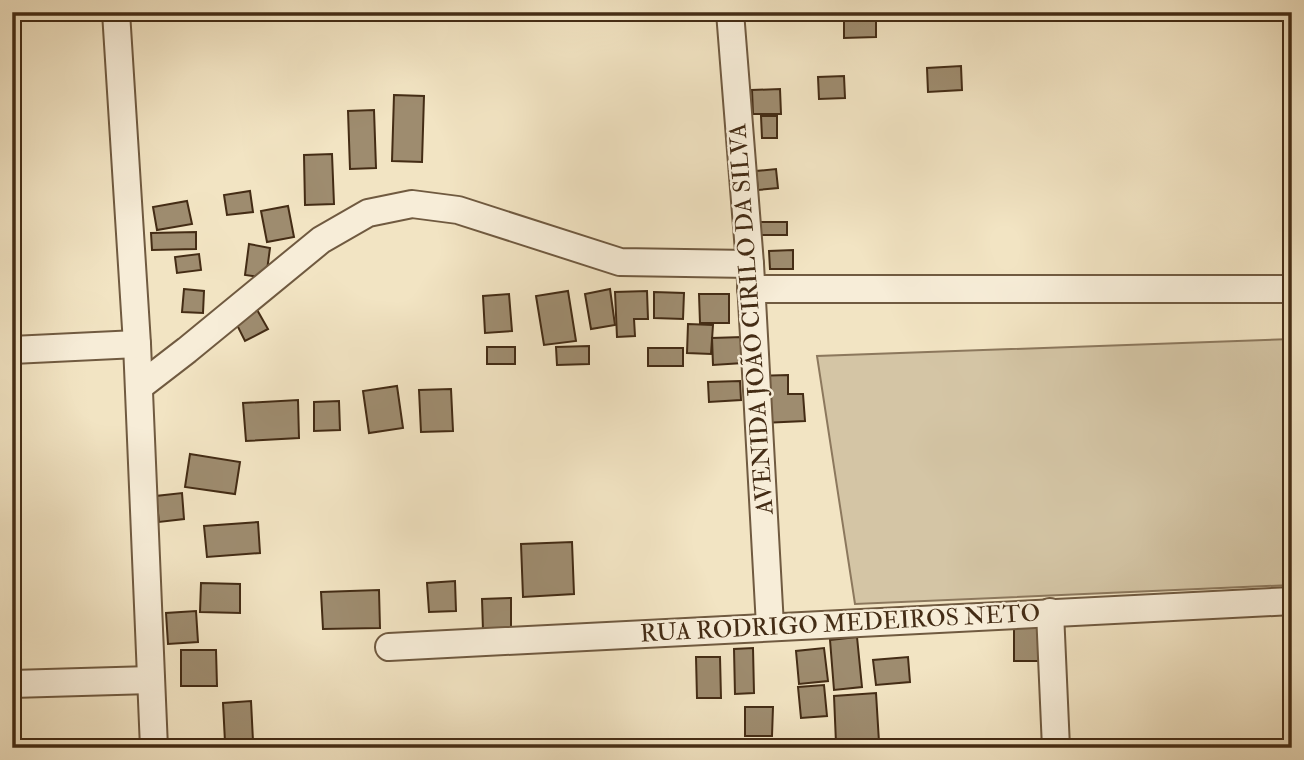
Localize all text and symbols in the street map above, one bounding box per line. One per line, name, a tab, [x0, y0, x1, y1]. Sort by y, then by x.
street label: AVENIDA JOÃO CIRILO DA SILVA	[722, 122, 781, 517]
street label: RUA RODRIGO MEDEIROS NETO	[639, 598, 1041, 649]

